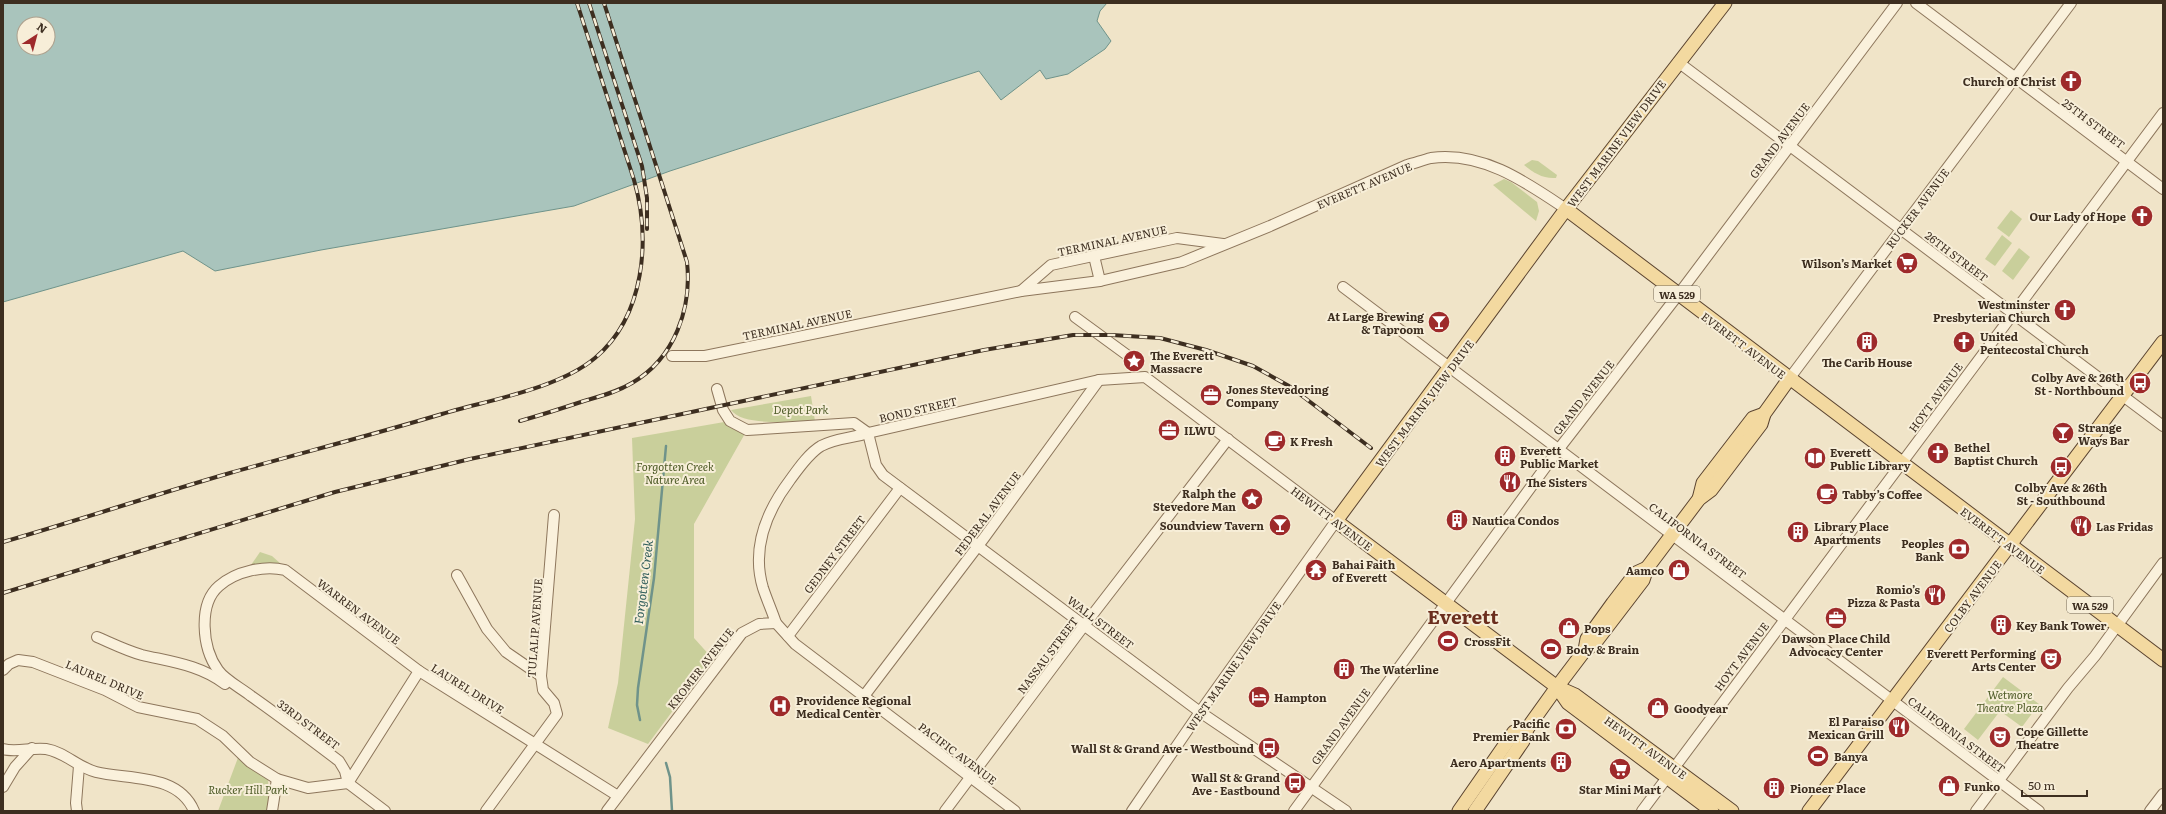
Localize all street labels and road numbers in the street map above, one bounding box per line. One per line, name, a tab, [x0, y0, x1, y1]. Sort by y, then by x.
street label: WEST MARINE VIEW DRIVE	[1563, 76, 1669, 210]
street label: 25TH STREET	[2059, 94, 2129, 152]
street label: GRAND AVENUE	[1745, 99, 1813, 181]
street label: EVERETT AVENUE	[1314, 158, 1414, 212]
street label: RUCKER AVENUE	[1882, 165, 1952, 251]
street label: TERMINAL AVENUE	[1056, 221, 1168, 259]
street label: 26TH STREET	[1922, 227, 1992, 285]
road number: WA 529	[1654, 286, 1700, 302]
street label: TERMINAL AVENUE	[741, 305, 853, 343]
street label: EVERETT AVENUE	[1698, 308, 1790, 382]
street label: WEST MARINE VIEW DRIVE	[1371, 336, 1477, 470]
street label: GRAND AVENUE	[1549, 356, 1617, 438]
street label: HOYT AVENUE	[1904, 359, 1966, 435]
street label: BOND STREET	[877, 392, 959, 426]
street label: FEDERAL AVENUE	[950, 468, 1024, 558]
street label: HEWITT AVENUE	[1288, 482, 1376, 554]
street label: CALIFORNIA STREET	[1646, 498, 1750, 582]
street label: EVERETT AVENUE	[1957, 503, 2049, 577]
street label: GEDNEY STREET	[799, 512, 869, 596]
street label: COLBY AVENUE	[1939, 556, 2005, 636]
street label: WARREN AVENUE	[314, 574, 404, 648]
street label: TULALIP AVENUE	[523, 578, 545, 678]
street label: WALL STREET	[1064, 592, 1138, 652]
road number: WA 529	[2067, 597, 2113, 613]
street label: WEST MARINE VIEW DRIVE	[1182, 598, 1284, 734]
street label: NASSAU STREET	[1013, 613, 1081, 697]
street label: HOYT AVENUE	[1710, 618, 1772, 694]
street label: KROMER AVENUE	[663, 624, 737, 712]
street label: LAUREL DRIVE	[63, 655, 147, 703]
street label: LAUREL DRIVE	[428, 659, 508, 717]
street label: GRAND AVENUE	[1307, 684, 1373, 768]
street label: CALIFORNIA STREET	[1905, 692, 2009, 776]
street label: 33RD STREET	[274, 695, 344, 753]
street label: HEWITT AVENUE	[1602, 712, 1690, 782]
street label: PACIFIC AVENUE	[916, 718, 1000, 788]

